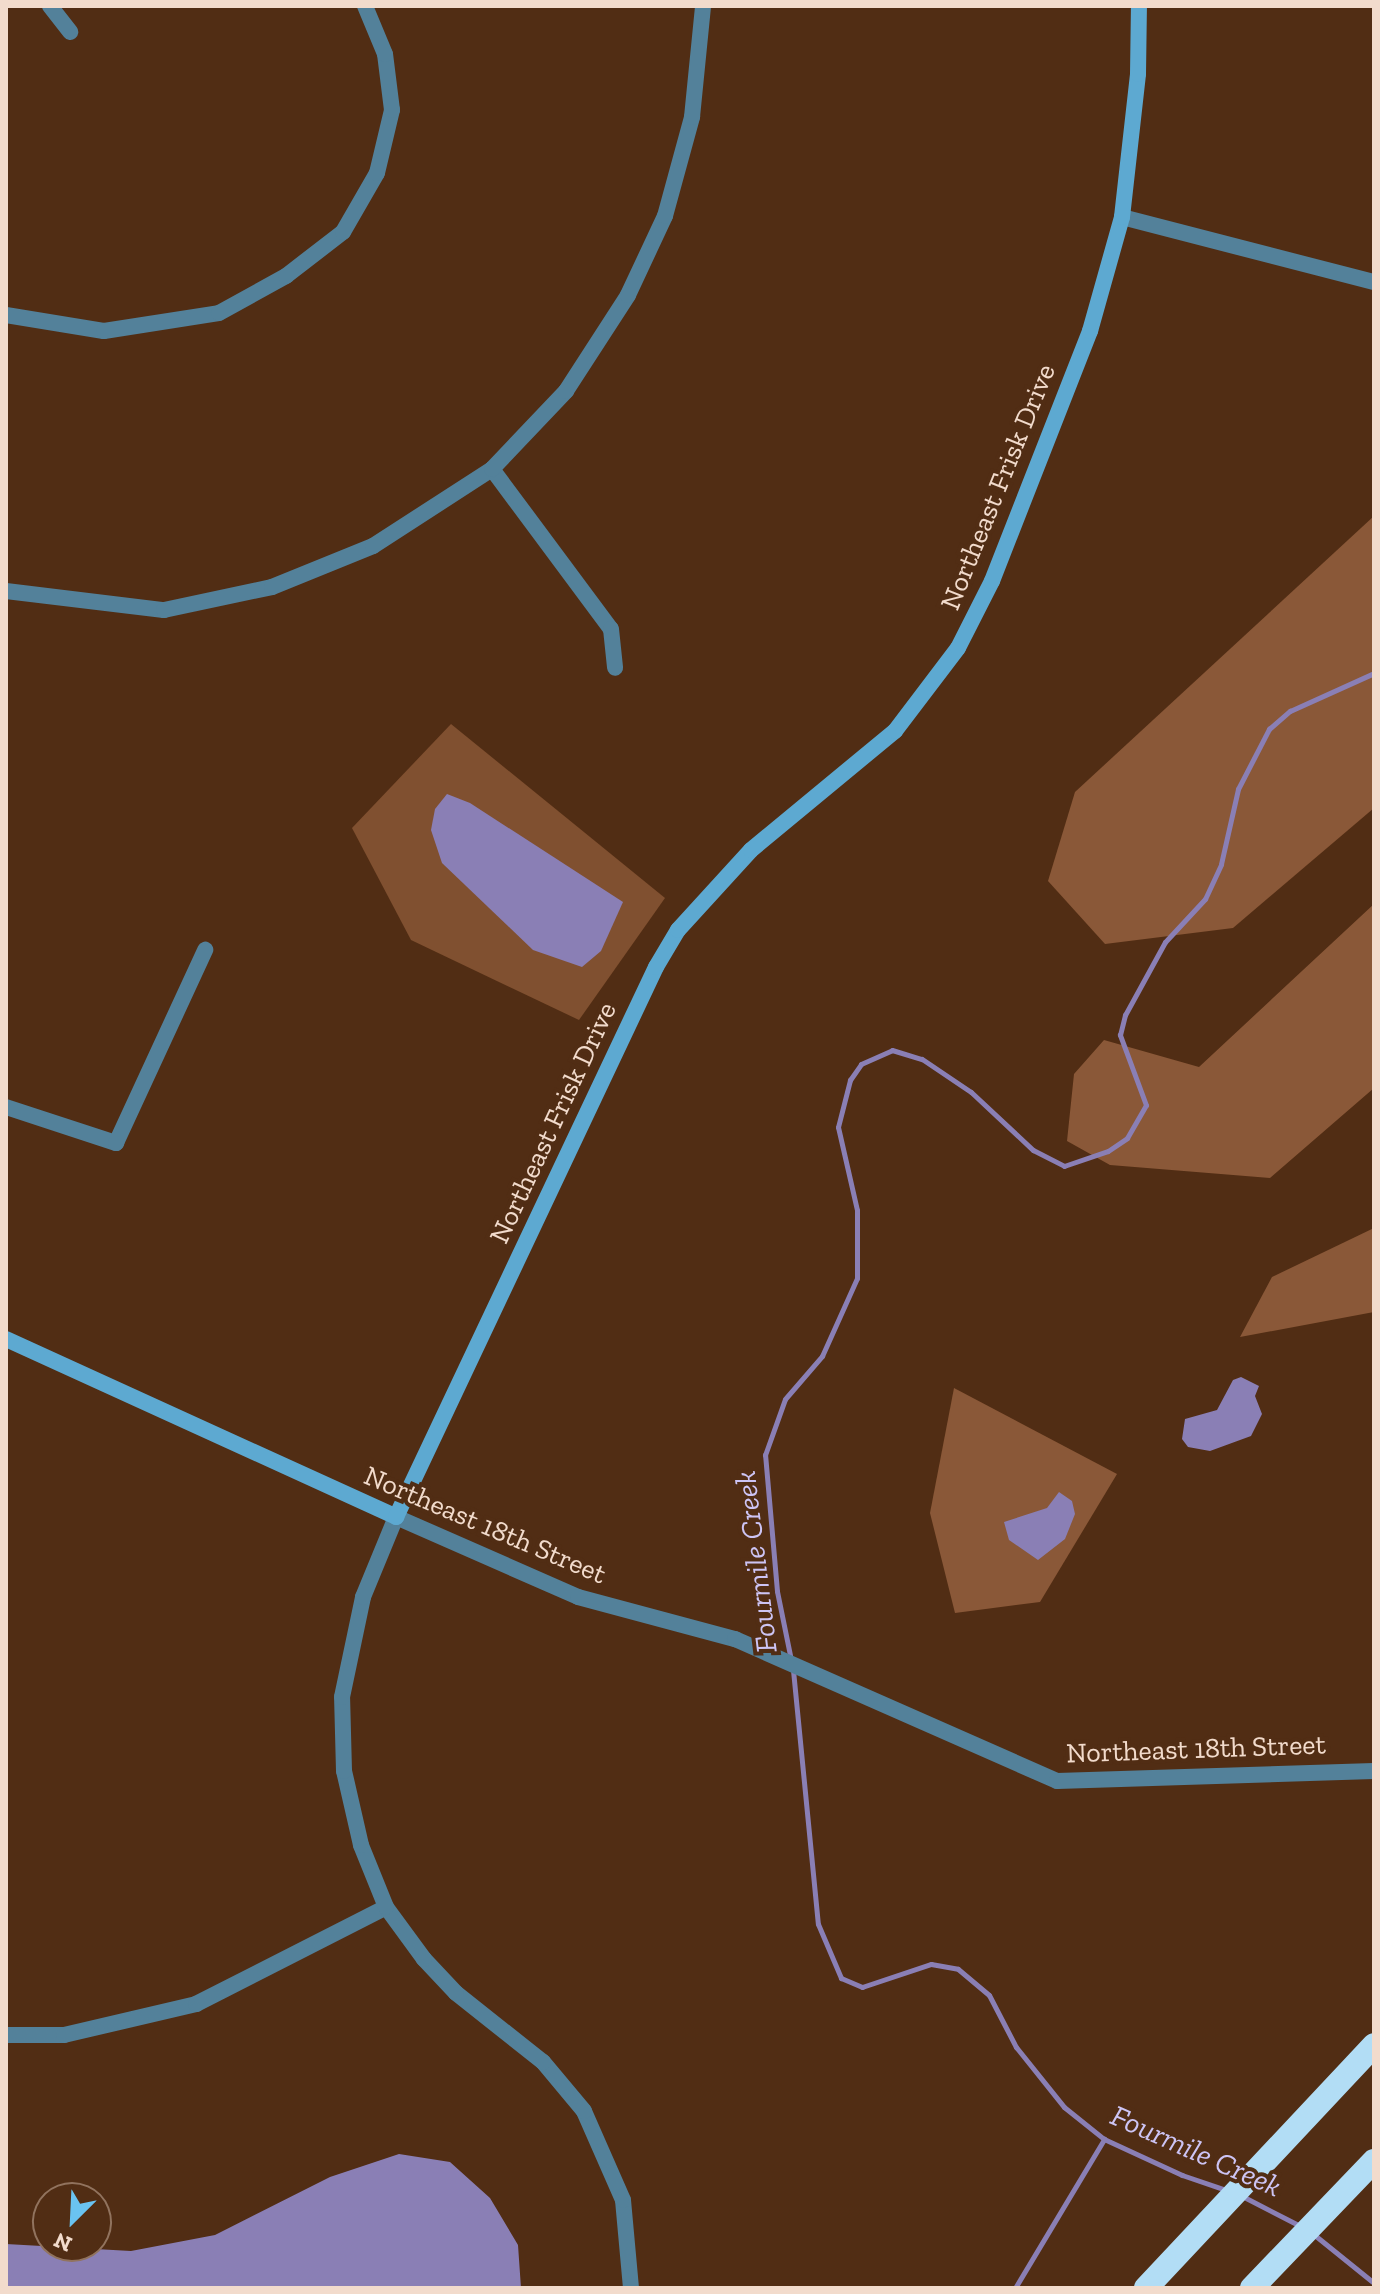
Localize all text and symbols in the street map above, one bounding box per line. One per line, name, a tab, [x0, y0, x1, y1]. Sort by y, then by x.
street label: Northeast Frisk Drive	[933, 359, 1063, 615]
street label: Northeast Frisk Drive	[482, 997, 624, 1249]
street label: Northeast 18th Street	[359, 1459, 611, 1591]
water label: Fourmile Creek	[727, 1469, 785, 1655]
street label: Northeast 18th Street	[1066, 1728, 1326, 1770]
water label: Fourmile Creek	[1105, 2097, 1287, 2205]
north arrow	[32, 2182, 112, 2262]
text: N	[50, 2227, 76, 2258]

